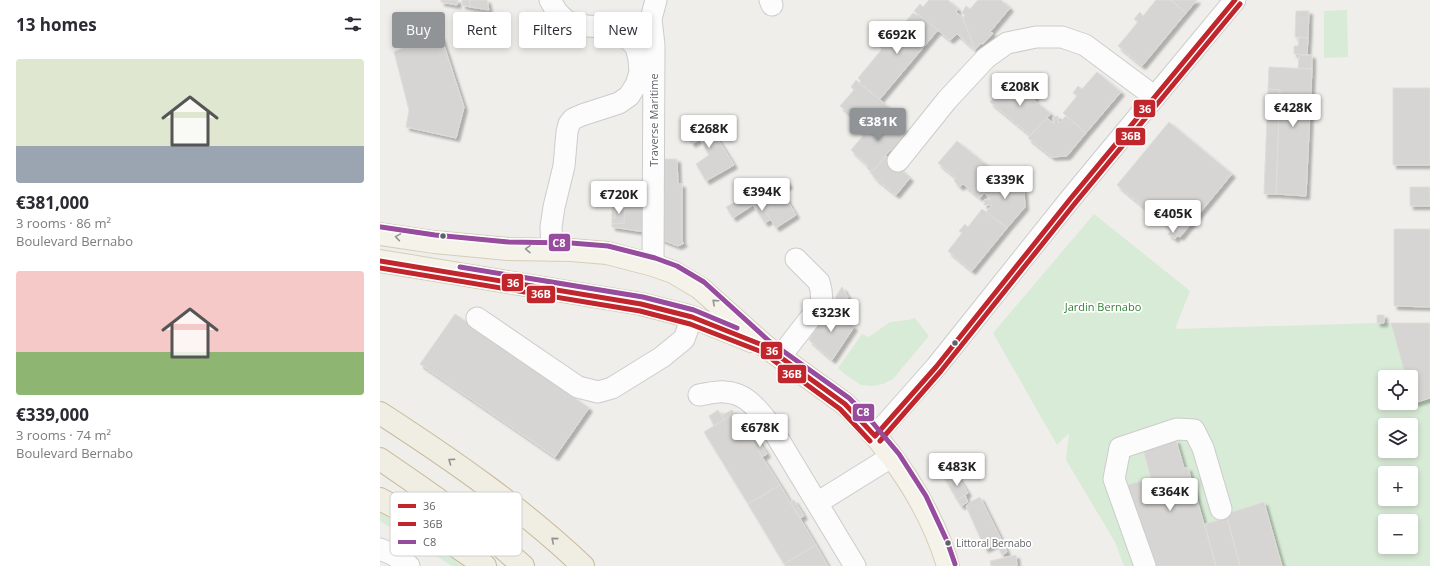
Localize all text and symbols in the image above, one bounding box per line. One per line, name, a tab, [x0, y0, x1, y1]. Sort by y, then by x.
chip: Buy	[392, 12, 445, 48]
chip: Rent	[453, 12, 511, 48]
chip: Filters	[519, 12, 586, 48]
chip: New	[594, 12, 652, 48]
text: 13 homes	[16, 13, 97, 36]
icon: filters	[342, 13, 364, 35]
pin: €692K	[869, 21, 925, 55]
text: €692K	[878, 25, 916, 43]
street label: Traverse Maritime	[646, 73, 661, 167]
pin: €208K	[992, 73, 1048, 107]
text: €208K	[1001, 77, 1039, 95]
icon: home	[154, 85, 226, 157]
pin: €428K	[1265, 94, 1321, 128]
text: €428K	[1274, 98, 1312, 116]
line badge: 36	[1133, 99, 1156, 118]
text: 36	[1139, 101, 1151, 116]
pin: €381K	[850, 108, 906, 142]
text: €381K	[859, 112, 897, 130]
pin: €268K	[681, 115, 737, 149]
text: €268K	[690, 119, 728, 137]
line badge: 36B	[1115, 127, 1146, 146]
text: 36B	[1121, 128, 1141, 143]
pin: €339K	[977, 166, 1033, 200]
text: €339K	[986, 170, 1024, 188]
pin: €394K	[734, 178, 790, 212]
pin: €720K	[591, 181, 647, 215]
text: €394K	[743, 182, 781, 200]
text: €720K	[600, 185, 638, 203]
text: €381,000	[16, 191, 89, 214]
pin: €405K	[1145, 200, 1201, 234]
text: €405K	[1154, 204, 1192, 222]
text: 3 rooms · 86 m²	[16, 214, 111, 232]
unlabelled marker	[438, 231, 448, 241]
text: Boulevard Bernabo	[16, 232, 133, 250]
one-way arrow	[395, 233, 401, 242]
line badge: C8	[548, 233, 571, 252]
text: C8	[552, 235, 566, 250]
one-way arrow	[525, 245, 531, 253]
line badge: 36	[501, 273, 524, 292]
text: 36	[507, 275, 519, 290]
line badge: 36B	[526, 285, 556, 304]
text: 36B	[531, 286, 551, 301]
icon: home	[154, 297, 226, 369]
one-way arrow	[712, 299, 720, 306]
pin: €323K	[803, 299, 859, 333]
park label: Jardin Bernabo	[1064, 299, 1142, 314]
text: €323K	[812, 303, 850, 321]
unlabelled marker	[950, 338, 960, 348]
line badge: 36	[760, 341, 783, 360]
text: 36	[766, 343, 778, 358]
line badge: 36B	[777, 364, 807, 384]
text: 36B	[782, 366, 802, 381]
map controls	[1378, 370, 1418, 554]
button: locate	[1378, 370, 1418, 410]
text: €339,000	[16, 403, 89, 426]
line badge: C8	[852, 403, 875, 422]
text: C8	[856, 404, 870, 419]
pin: €678K	[732, 414, 788, 448]
text: €678K	[741, 418, 779, 436]
button: layers	[1378, 418, 1418, 458]
text: 3 rooms · 74 m²	[16, 426, 111, 444]
text: Boulevard Bernabo	[16, 444, 133, 462]
pin: €483K	[929, 453, 985, 487]
text: €483K	[938, 457, 976, 475]
one-way arrow	[448, 458, 455, 466]
button: +	[1378, 466, 1418, 506]
pin: €364K	[1142, 478, 1198, 512]
text: €364K	[1151, 482, 1189, 500]
legend	[390, 492, 522, 556]
text: 36	[423, 498, 436, 513]
button: −	[1378, 514, 1418, 554]
text: 36B	[423, 516, 443, 531]
text: C8	[423, 534, 436, 549]
place label: Littoral Bernabo	[956, 536, 1032, 550]
one-way arrow	[551, 538, 559, 545]
marker: Littoral Bernabo	[943, 538, 953, 548]

